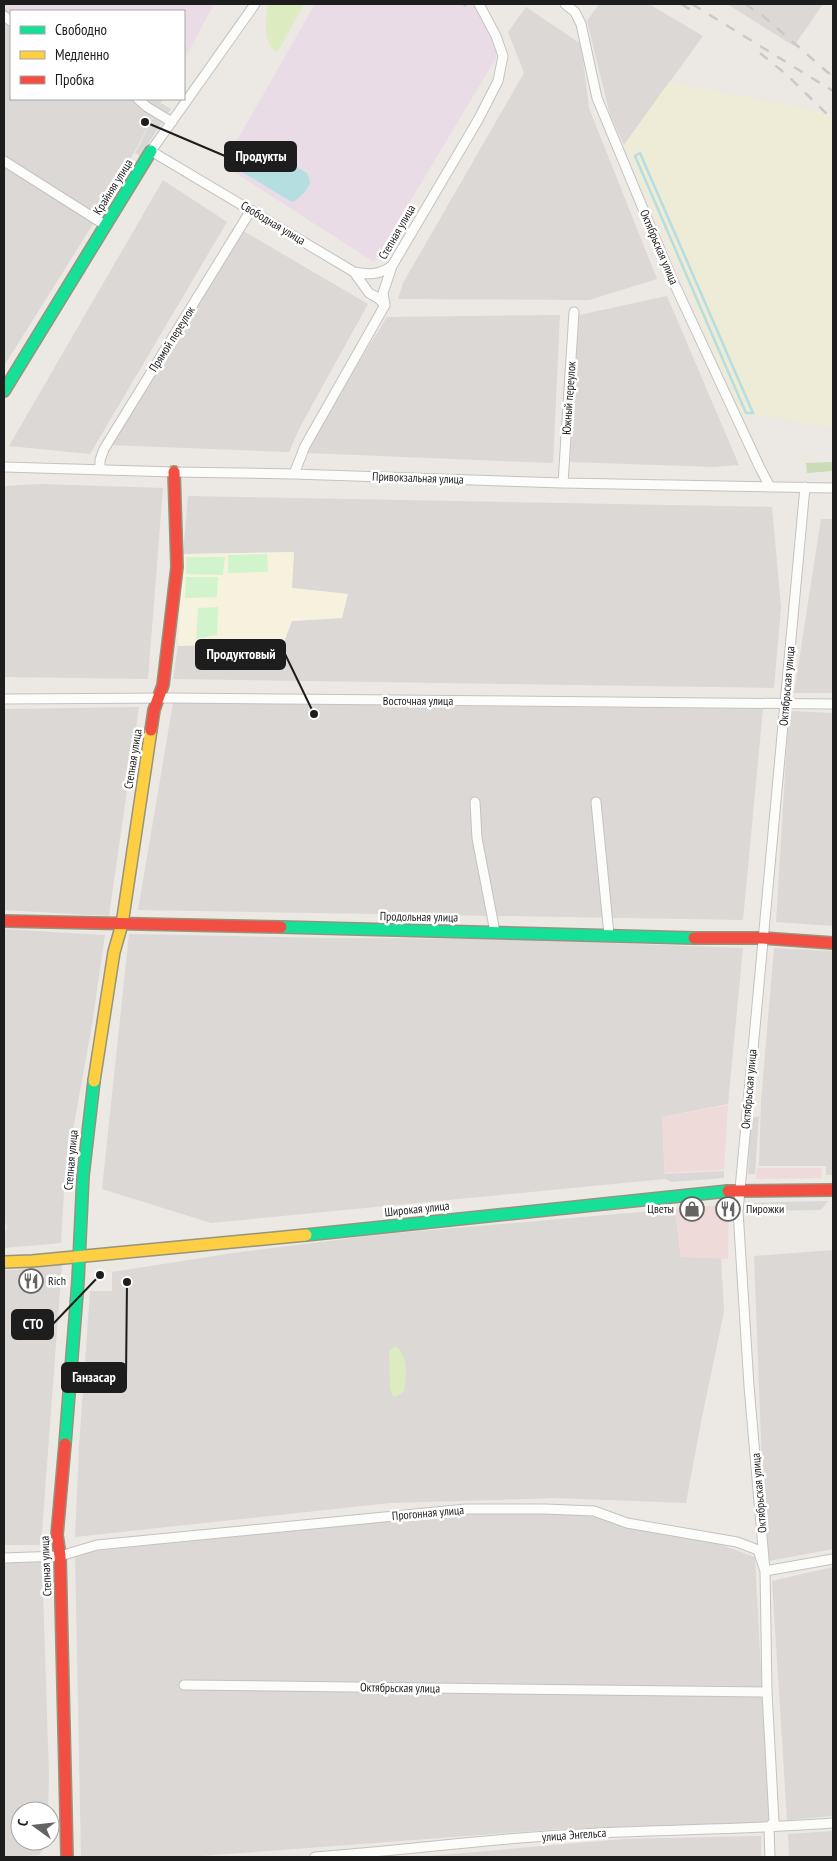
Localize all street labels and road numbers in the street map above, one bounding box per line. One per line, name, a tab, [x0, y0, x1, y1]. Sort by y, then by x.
street label: Крайняя улица	[90, 156, 136, 217]
street label: Свободная улица	[238, 197, 309, 248]
street label: Степная улица	[375, 202, 418, 262]
street label: Октябрьская улица	[637, 207, 682, 287]
street label: Прямой переулок	[145, 303, 198, 374]
street label: Южный переулок	[558, 360, 579, 435]
street label: Привокзальная улица	[372, 468, 464, 487]
street label: Октябрьская улица	[776, 645, 797, 726]
street label: Восточная улица	[383, 693, 453, 708]
street label: Степная улица	[120, 728, 145, 790]
street label: Продольная улица	[380, 908, 458, 925]
street label: Октябрьская улица	[738, 1048, 759, 1129]
street label: Степная улица	[60, 1129, 81, 1191]
street label: Широкая улица	[384, 1198, 450, 1219]
street label: Октябрьская улица	[748, 1452, 769, 1534]
street label: Прогонная улица	[391, 1502, 465, 1523]
street label: Степная улица	[36, 1535, 55, 1597]
street label: Октябрьская улица	[360, 1679, 440, 1696]
street label: улица Энгельса	[541, 1825, 607, 1844]

